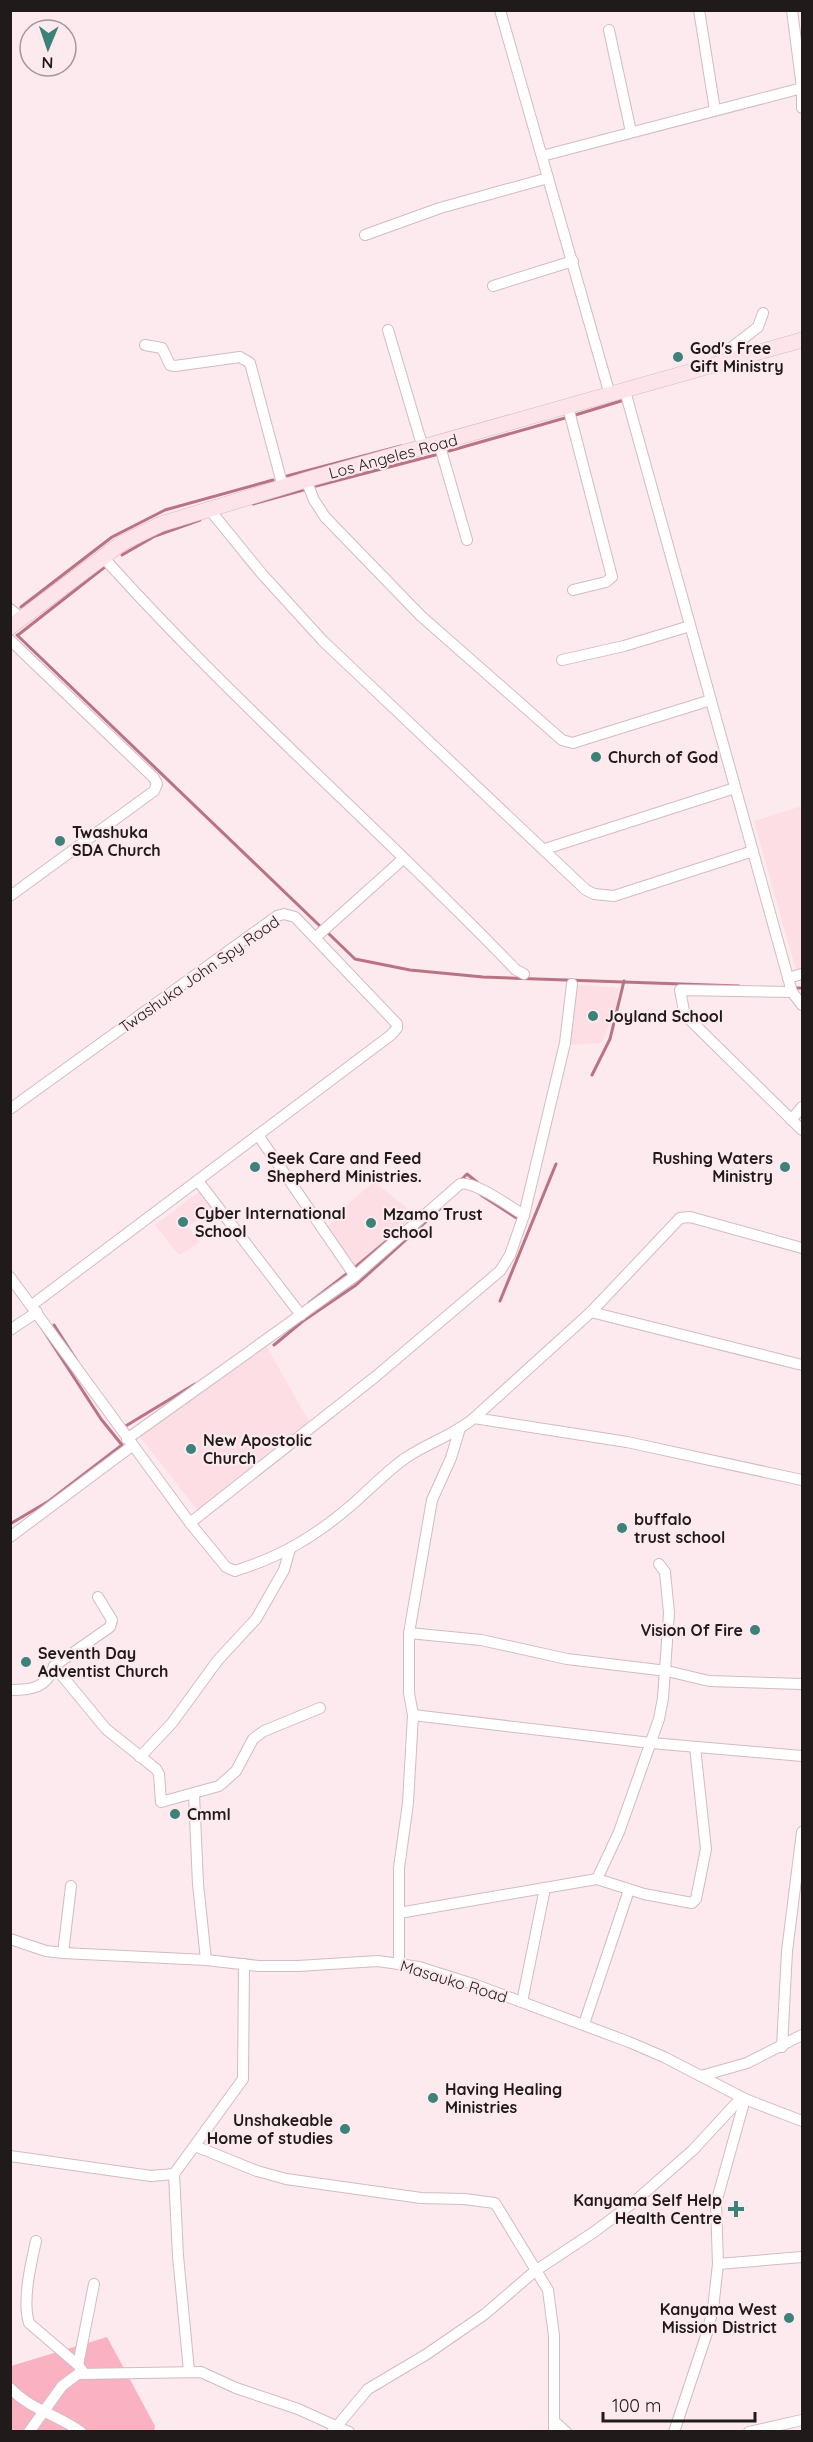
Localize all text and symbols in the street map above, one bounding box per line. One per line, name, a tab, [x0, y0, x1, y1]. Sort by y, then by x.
north arrow	[18, 18, 78, 78]
text: N	[41, 53, 54, 73]
place label: God's Free Gift Ministry	[690, 338, 784, 376]
marker: God's Free Gift Ministry	[671, 350, 685, 364]
street label: Los Angeles Road	[326, 429, 460, 483]
place label: Church of God	[608, 747, 718, 767]
marker: Church of God	[589, 750, 603, 764]
place label: Twashuka SDA Church	[72, 822, 161, 860]
marker: Twashuka SDA Church	[53, 834, 67, 848]
street label: Twashuka John Spy Road	[115, 911, 283, 1037]
place label: Joyland School	[605, 1006, 723, 1026]
marker: Joyland School	[586, 1009, 600, 1023]
place label: Seek Care and Feed Shepherd Ministries.	[267, 1148, 422, 1186]
place label: Rushing Waters Ministry	[652, 1148, 773, 1186]
marker: Seek Care and Feed Shepherd Ministries.	[248, 1160, 262, 1174]
marker: Rushing Waters Ministry	[778, 1160, 792, 1174]
place label: Cyber International School	[195, 1203, 346, 1241]
place label: Mzamo Trust school	[383, 1204, 483, 1242]
marker: Cyber International School	[176, 1215, 190, 1229]
marker: Mzamo Trust school	[364, 1216, 378, 1230]
place label: New Apostolic Church	[203, 1430, 312, 1468]
marker: New Apostolic Church	[184, 1442, 198, 1456]
place label: buffalo trust school	[634, 1509, 725, 1547]
marker: buffalo trust school	[615, 1521, 629, 1535]
place label: Vision Of Fire	[640, 1620, 743, 1640]
marker: Vision Of Fire	[748, 1623, 762, 1637]
place label: Seventh Day Adventist Church	[38, 1643, 168, 1681]
marker: Seventh Day Adventist Church	[19, 1655, 33, 1669]
place label: Cmml	[187, 1804, 231, 1824]
marker: Cmml	[168, 1807, 182, 1821]
street label: Masauko Road	[398, 1955, 510, 2007]
place label: Having Healing Ministries	[445, 2079, 562, 2117]
marker: Having Healing Ministries	[426, 2091, 440, 2105]
place label: Unshakeable Home of studies	[207, 2110, 333, 2148]
marker: Unshakeable Home of studies	[338, 2122, 352, 2136]
place label: Kanyama Self Help Health Centre	[573, 2190, 722, 2228]
marker: Kanyama Self Help Health Centre	[727, 2200, 745, 2218]
place label: Kanyama West Mission District	[660, 2299, 777, 2337]
marker: Kanyama West Mission District	[782, 2311, 796, 2325]
scale bar	[603, 2385, 754, 2423]
text: 100 m	[612, 2394, 661, 2417]

